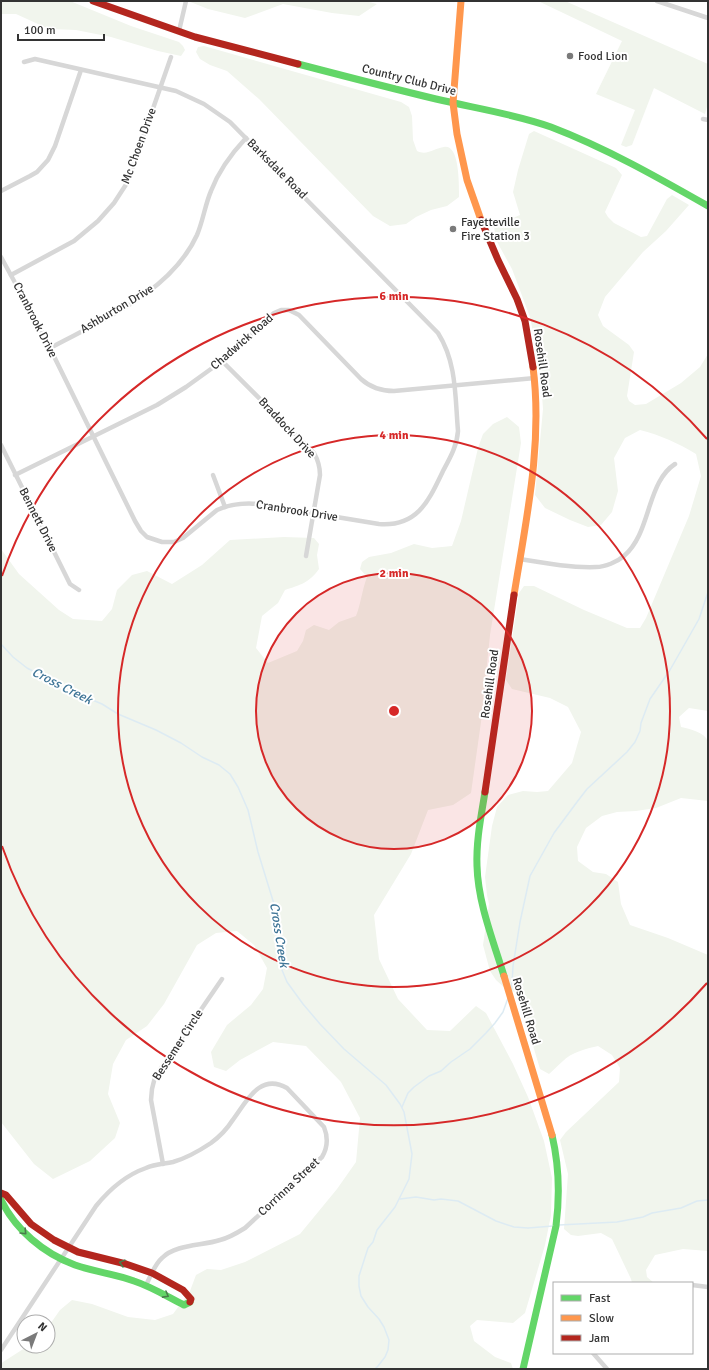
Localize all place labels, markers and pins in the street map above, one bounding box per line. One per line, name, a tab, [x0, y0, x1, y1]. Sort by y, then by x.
place label: Food Lion	[578, 49, 627, 64]
marker: Food Lion	[565, 51, 575, 61]
place label: Fayetteville Fire Station 3	[461, 215, 530, 244]
marker: Fayetteville Fire Station 3	[448, 224, 458, 234]
centre of rings	[387, 704, 401, 718]

